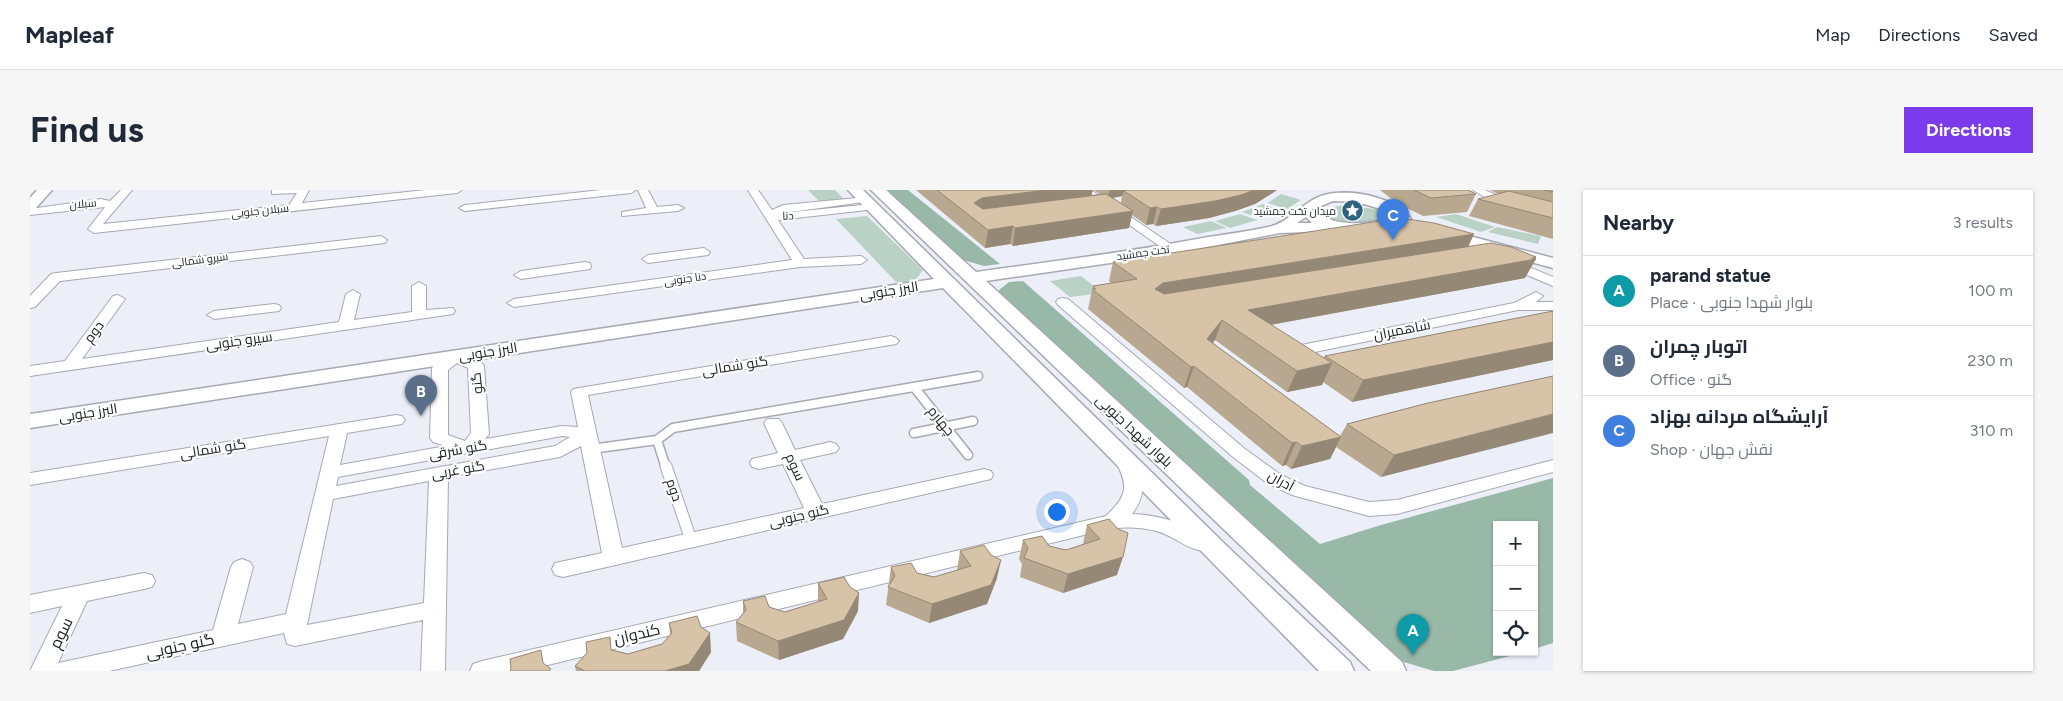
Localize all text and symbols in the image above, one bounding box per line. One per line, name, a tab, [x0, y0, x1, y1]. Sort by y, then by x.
text: Mapleaf	[25, 20, 114, 49]
text: Map	[1815, 24, 1850, 46]
text: Directions	[1878, 24, 1960, 46]
text: Saved	[1988, 24, 2038, 46]
button: Directions	[1904, 107, 2033, 153]
text: Find us	[30, 109, 144, 151]
street label: سبلان	[69, 196, 97, 212]
place icon: میدان تخت جمشید	[1340, 199, 1364, 223]
pin: C	[1377, 199, 1409, 240]
street label: سبلان جنوبی	[230, 201, 290, 221]
place label: میدان تخت جمشید	[1253, 205, 1336, 218]
street label: دنا	[782, 209, 794, 223]
text: Nearby	[1603, 210, 1674, 235]
text: 3 results	[1953, 213, 2013, 232]
street label: تخت جمشید	[1116, 243, 1170, 263]
street label: سیرو شمالی	[171, 250, 229, 270]
text: parand statue	[1650, 264, 1771, 287]
street label: دنا جنوبی	[663, 270, 707, 288]
street label: البرز جنوبی	[858, 278, 920, 304]
text: A	[1613, 281, 1625, 300]
text: 100 m	[1968, 281, 2013, 300]
text: Place · بلوار شهدا جنوبی	[1650, 293, 1813, 312]
street label: شاهمیران	[1372, 316, 1432, 344]
street label: دوم	[80, 318, 108, 347]
street label: سیرو جنوبی	[205, 328, 273, 354]
text: اتوبار چمران	[1650, 335, 1748, 358]
street label: البرز جنوبی	[457, 339, 519, 365]
text: B	[1614, 351, 1624, 370]
text: 230 m	[1968, 351, 2013, 370]
street label: گنو شمالی	[701, 352, 769, 380]
text: Office · گنو	[1650, 370, 1732, 389]
street label: گنو	[468, 371, 486, 395]
pin: B	[405, 375, 437, 416]
street label: بلوار شهدا جنوبی	[1092, 391, 1176, 471]
street label: البرز جنوبی	[57, 400, 119, 426]
street label: چهارم	[923, 403, 958, 440]
text: آرایشگاه مردانه بهزاد	[1650, 405, 1828, 428]
text: C	[1613, 421, 1625, 440]
text: 310 m	[1970, 421, 2013, 440]
street label: گنو شمالی	[179, 435, 247, 463]
street label: گنو شرقی	[428, 437, 488, 463]
text: Shop · نقش جهان	[1650, 440, 1773, 459]
street label: سوم	[780, 451, 809, 484]
street label: گنو غربی	[430, 457, 486, 483]
street label: آدران	[1265, 467, 1297, 495]
street label: دوم	[661, 476, 686, 504]
your location	[1044, 499, 1070, 525]
street label: گنو جنوبی	[767, 501, 831, 531]
map controls	[1493, 521, 1538, 656]
button: +	[1493, 521, 1538, 566]
button: −	[1493, 566, 1538, 611]
button: locate	[1493, 611, 1538, 656]
street label: سوم	[45, 614, 78, 653]
pin: A	[1397, 614, 1429, 655]
street label: کندوان	[612, 619, 662, 650]
street label: گنو جنوبی	[144, 629, 216, 664]

